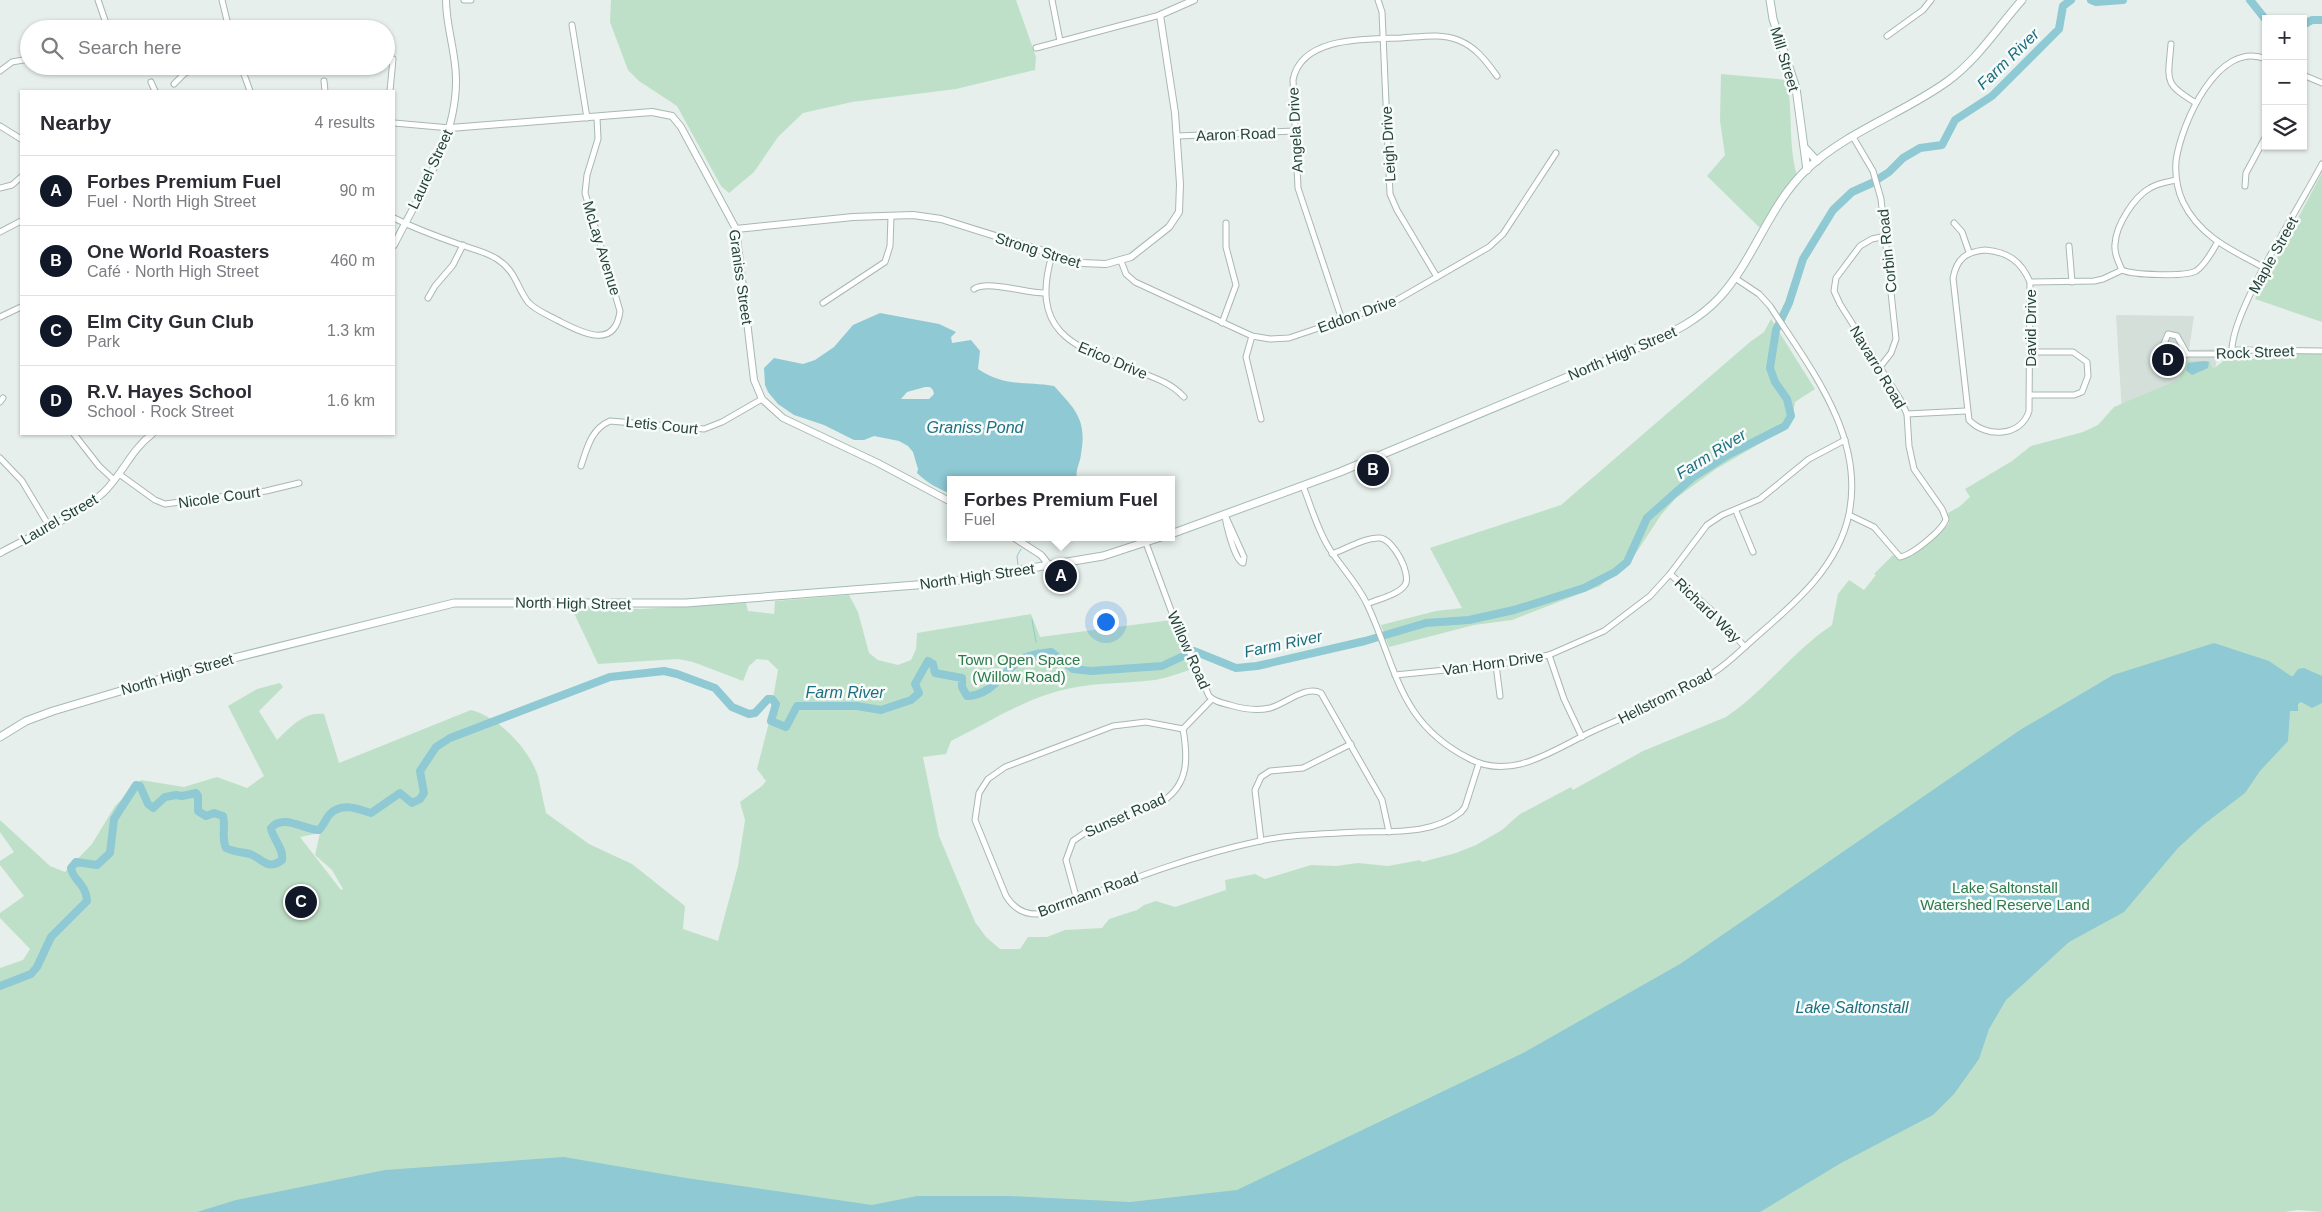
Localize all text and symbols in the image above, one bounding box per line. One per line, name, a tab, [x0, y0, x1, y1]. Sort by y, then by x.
map controls	[2262, 15, 2307, 150]
button: +	[2262, 15, 2307, 60]
search box	[20, 20, 395, 75]
street label: Mill Street	[1767, 25, 1803, 94]
water label: Farm River	[1974, 25, 2043, 93]
icon: search	[38, 34, 66, 62]
text: Search here	[78, 37, 182, 58]
button: −	[2262, 60, 2307, 105]
street label: Angela Drive	[1284, 87, 1306, 173]
button: layers	[2262, 105, 2307, 150]
street label: Leigh Drive	[1378, 106, 1398, 182]
text: Nearby	[40, 111, 111, 134]
text: 4 results	[315, 114, 375, 131]
street label: Aaron Road	[1196, 124, 1276, 144]
street label: Laurel Street	[404, 126, 456, 212]
text: Forbes Premium Fuel	[87, 171, 281, 192]
text: A	[50, 182, 62, 199]
text: 90 m	[339, 182, 375, 199]
text: Fuel · North High Street	[87, 193, 256, 210]
street label: McLay Avenue	[580, 199, 624, 297]
street label: Corbin Road	[1874, 208, 1900, 294]
street label: Maple Street	[2245, 213, 2301, 296]
street label: Graniss Street	[726, 228, 756, 326]
street label: Strong Street	[993, 229, 1084, 271]
text: One World Roasters	[87, 241, 269, 262]
text: B	[50, 252, 62, 269]
text: 460 m	[331, 252, 375, 269]
text: Café · North High Street	[87, 263, 259, 280]
street label: David Drive	[2022, 289, 2039, 367]
street label: Eddon Drive	[1315, 292, 1399, 336]
text: Elm City Gun Club	[87, 311, 254, 332]
text: C	[50, 322, 62, 339]
text: 1.3 km	[327, 322, 375, 339]
street label: North High Street	[1565, 322, 1679, 383]
street label: Navarro Road	[1847, 323, 1909, 411]
text: Park	[87, 333, 120, 350]
street label: Erico Drive	[1076, 338, 1150, 382]
pin: D	[2152, 341, 2184, 379]
street label: Rock Street	[2216, 342, 2295, 362]
text: R.V. Hayes School	[87, 381, 252, 402]
text: D	[50, 392, 62, 409]
text: 1.6 km	[327, 392, 375, 409]
text: School · Rock Street	[87, 403, 234, 420]
street label: Letis Court	[625, 413, 700, 437]
water label: Graniss Pond	[927, 419, 1025, 436]
water label: Farm River	[1673, 425, 1750, 482]
pin: B	[1357, 451, 1389, 489]
popup	[947, 476, 1175, 541]
street label: Nicole Court	[177, 483, 262, 511]
text: Forbes Premium Fuel	[964, 489, 1158, 510]
street label: Laurel Street	[18, 490, 101, 548]
text: Fuel	[964, 511, 995, 528]
pin: A	[1045, 557, 1077, 595]
street label: North High Street	[918, 559, 1036, 592]
street label: Richard Way	[1671, 574, 1745, 646]
street label: North High Street	[515, 593, 632, 613]
street label: Willow Road	[1164, 608, 1214, 692]
your location	[1093, 609, 1119, 635]
water label: Farm River	[1243, 627, 1324, 661]
street label: Van Horn Drive	[1442, 648, 1544, 678]
street label: North High Street	[119, 650, 236, 698]
park label: Town Open Space (Willow Road)	[958, 651, 1080, 685]
street label: Hellstrom Road	[1615, 665, 1715, 727]
water label: Farm River	[805, 684, 885, 701]
street label: Sunset Road	[1082, 790, 1168, 840]
street label: Borrmann Road	[1035, 868, 1141, 920]
park label: Lake Saltonstall Watershed Reserve Land	[1920, 879, 2090, 913]
pin: C	[285, 883, 317, 921]
water label: Lake Saltonstall	[1796, 999, 1909, 1016]

